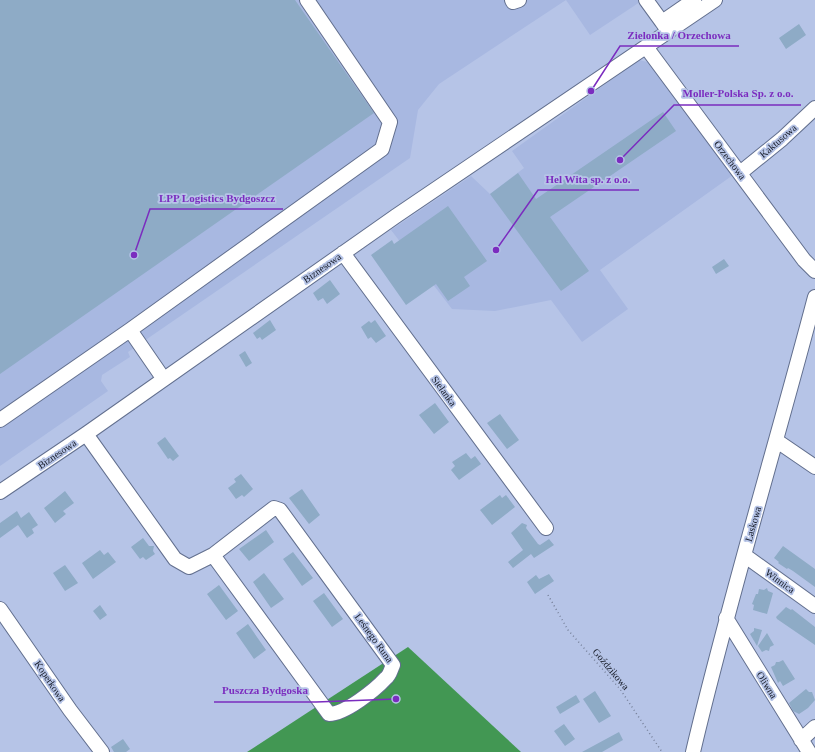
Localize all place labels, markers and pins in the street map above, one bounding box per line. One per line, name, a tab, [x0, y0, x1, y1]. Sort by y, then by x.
callout: Zielonka / Orzechowa	[620, 23, 739, 46]
callout: Moller-Polska Sp. z o.o.	[674, 82, 801, 105]
callout: Hel Wita sp. z o.o.	[538, 167, 639, 190]
callout: LPP Logistics Bydgoszcz	[150, 186, 283, 209]
callout: Puszcza Bydgoska	[214, 679, 316, 702]

